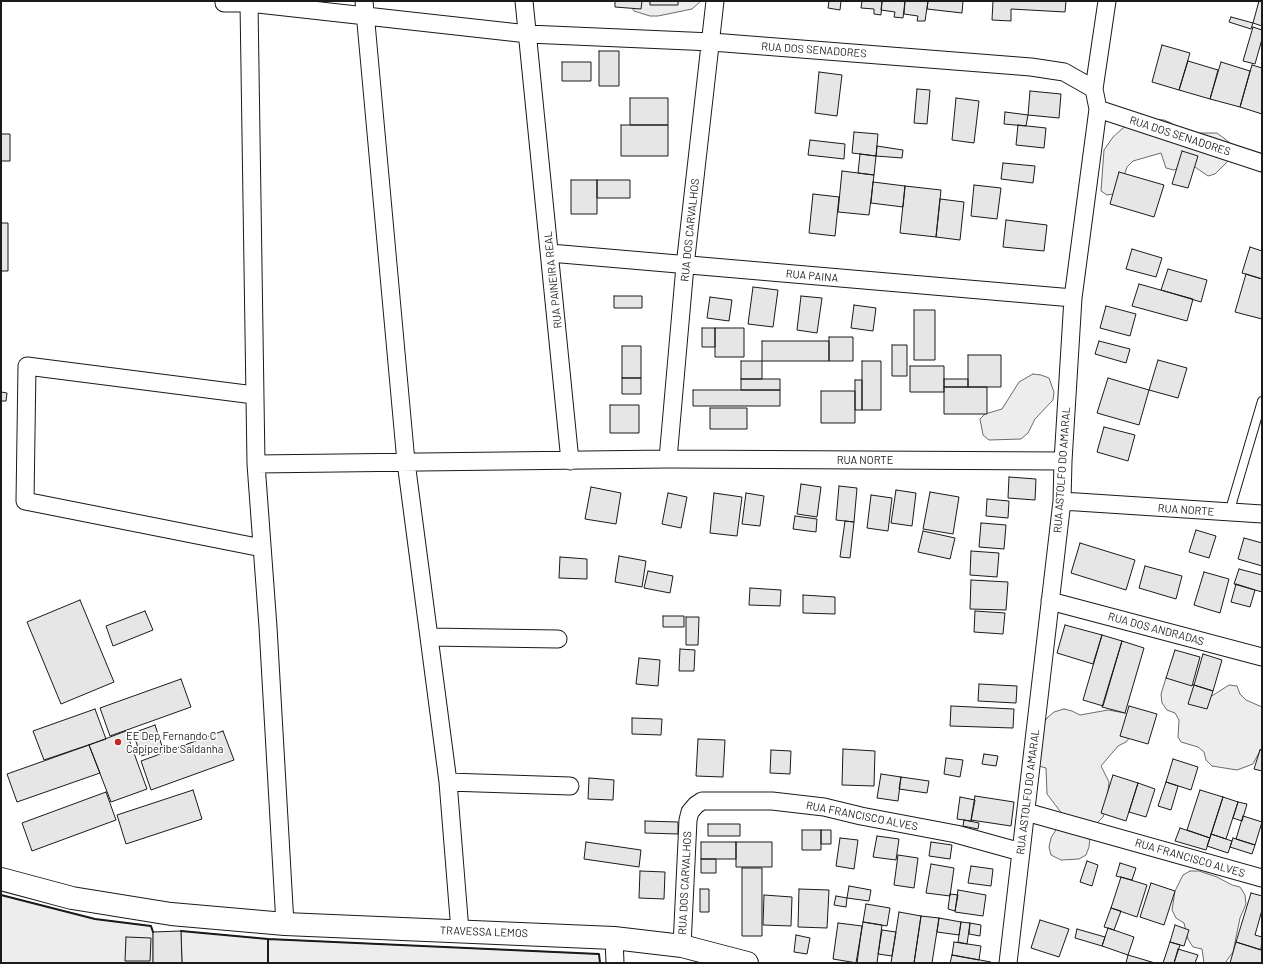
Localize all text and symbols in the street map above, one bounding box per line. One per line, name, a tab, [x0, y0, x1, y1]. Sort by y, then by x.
street label: RUA DOS SENADORES	[761, 40, 867, 60]
street label: RUA DOS SENADORES	[1128, 113, 1232, 159]
street label: RUA DOS CARVALHOS	[678, 178, 702, 282]
street label: RUA PAINEIRA REAL	[541, 231, 565, 329]
street label: RUA PAINA	[785, 267, 839, 285]
street label: RUA ASTOLFO DO AMARAL	[1051, 407, 1073, 533]
street label: RUA NORTE	[837, 453, 893, 467]
street label: RUA NORTE	[1157, 501, 1215, 519]
street label: RUA DOS ANDRADAS	[1107, 610, 1205, 648]
place label: EE Dep Fernando C Capiperibe Saldanha	[126, 729, 223, 755]
street label: RUA ASTOLFO DO AMARAL	[1014, 729, 1042, 855]
marker: EE Dep Fernando C Capiperibe Saldanha	[113, 737, 123, 747]
street label: RUA FRANCISCO ALVES	[805, 799, 919, 833]
street label: RUA DOS CARVALHOS	[676, 831, 694, 935]
street label: RUA FRANCISCO ALVES	[1133, 836, 1247, 880]
street label: TRAVESSA LEMOS	[440, 924, 528, 940]

